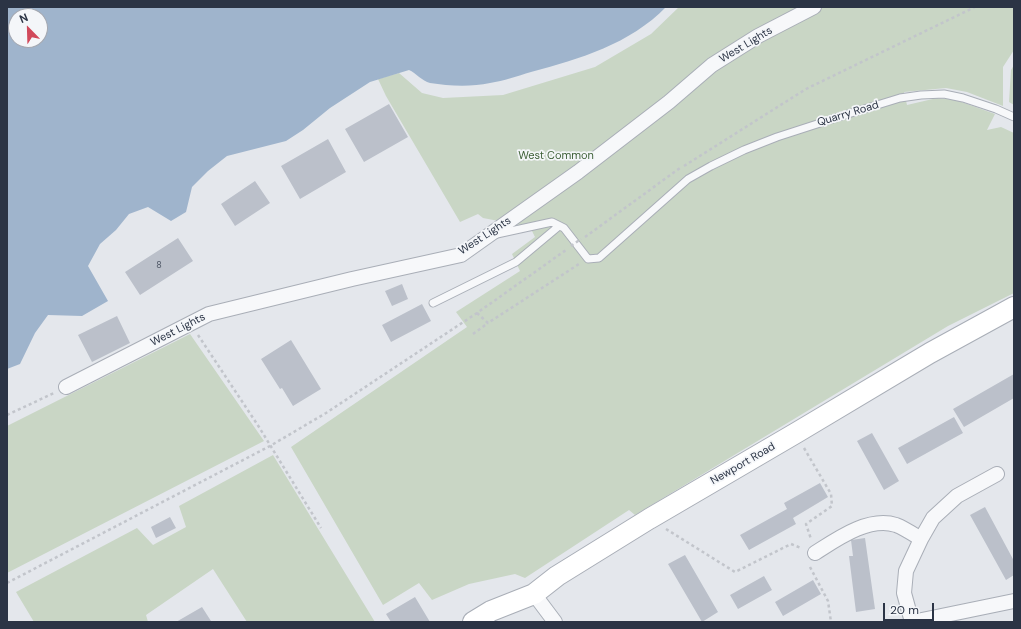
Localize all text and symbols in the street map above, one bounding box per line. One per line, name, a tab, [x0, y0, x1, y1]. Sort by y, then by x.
north arrow	[8, 8, 48, 48]
text: N	[17, 10, 30, 26]
street label: West Lights	[717, 24, 775, 66]
street label: Quarry Road	[816, 98, 880, 130]
park label: West Common	[518, 149, 594, 163]
street label: West Lights	[456, 214, 514, 258]
house number: 8	[156, 261, 162, 271]
street label: West Lights	[148, 311, 208, 349]
street label: Newport Road	[708, 440, 778, 488]
scale bar	[885, 595, 936, 621]
text: 20 m	[890, 602, 919, 618]

